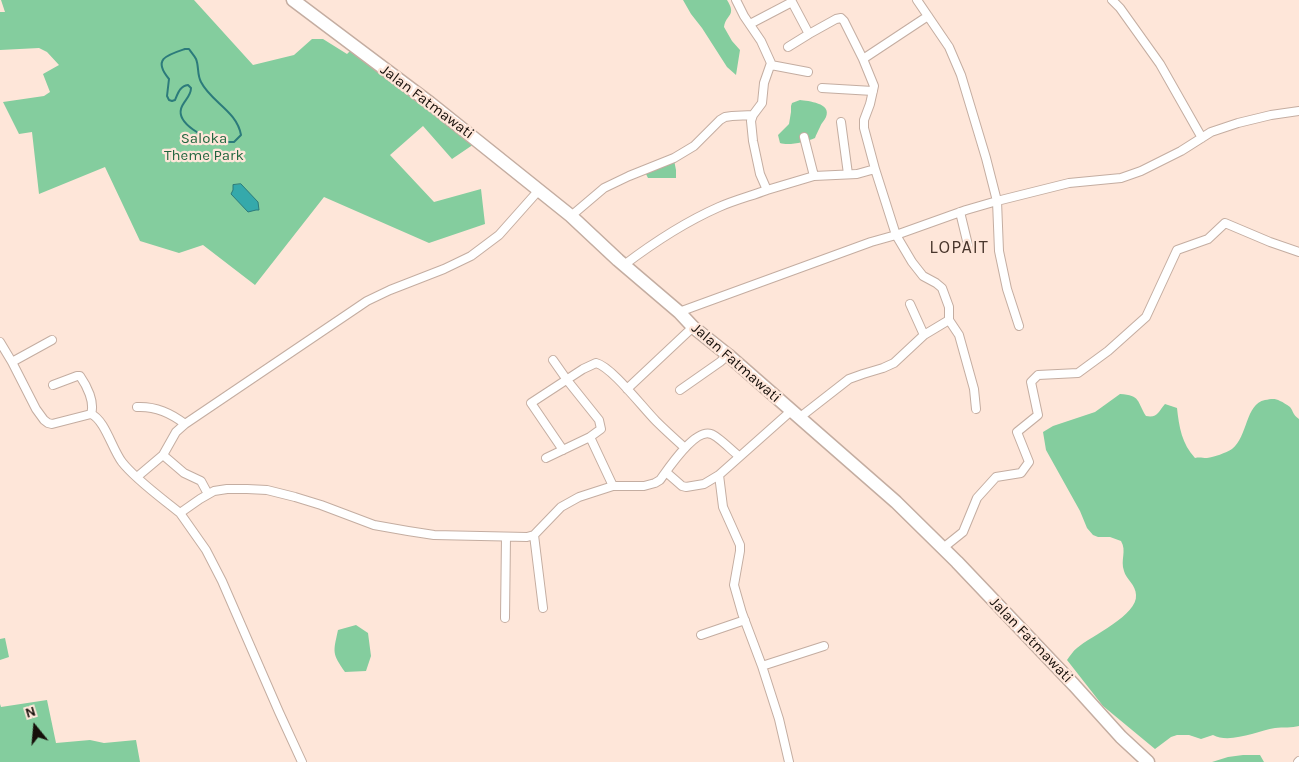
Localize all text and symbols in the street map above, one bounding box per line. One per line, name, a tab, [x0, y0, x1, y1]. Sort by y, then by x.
street label: Jalan Fatmawati	[377, 61, 477, 143]
park label: Saloka Theme Park	[164, 130, 244, 165]
district label: LOPAIT	[928, 237, 990, 259]
street label: Jalan Fatmawati	[688, 319, 784, 407]
street label: Jalan Fatmawati	[986, 593, 1076, 687]
north arrow	[10, 702, 60, 752]
text: N	[23, 703, 38, 722]

